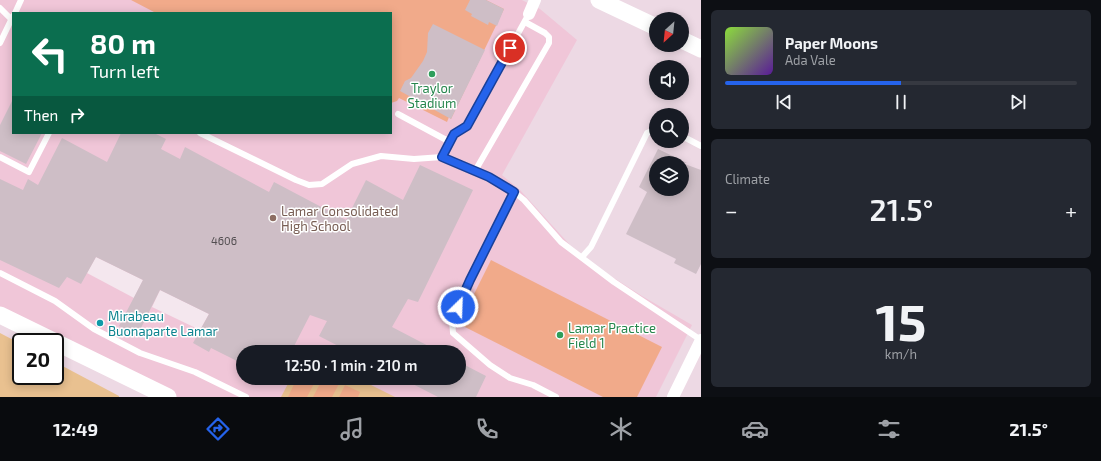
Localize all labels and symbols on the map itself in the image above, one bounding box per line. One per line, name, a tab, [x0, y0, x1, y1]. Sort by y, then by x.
north arrow	[649, 12, 689, 52]
pin	[493, 31, 527, 65]
marker: Traylor Stadium	[427, 69, 437, 79]
place label: Traylor Stadium	[408, 80, 456, 111]
place label: Lamar Consolidated High School	[281, 203, 399, 234]
marker: Lamar Consolidated High School	[268, 213, 278, 223]
house number: 4606	[211, 234, 237, 247]
position arrow	[437, 286, 479, 328]
place label: Mirabeau Buonaparte Lamar	[108, 308, 218, 339]
marker: Mirabeau Buonaparte Lamar	[95, 318, 105, 328]
place label: Lamar Practice Field 1	[568, 320, 656, 351]
marker: Lamar Practice Field 1	[555, 330, 565, 340]
speed limit sign: 20	[12, 333, 64, 385]

